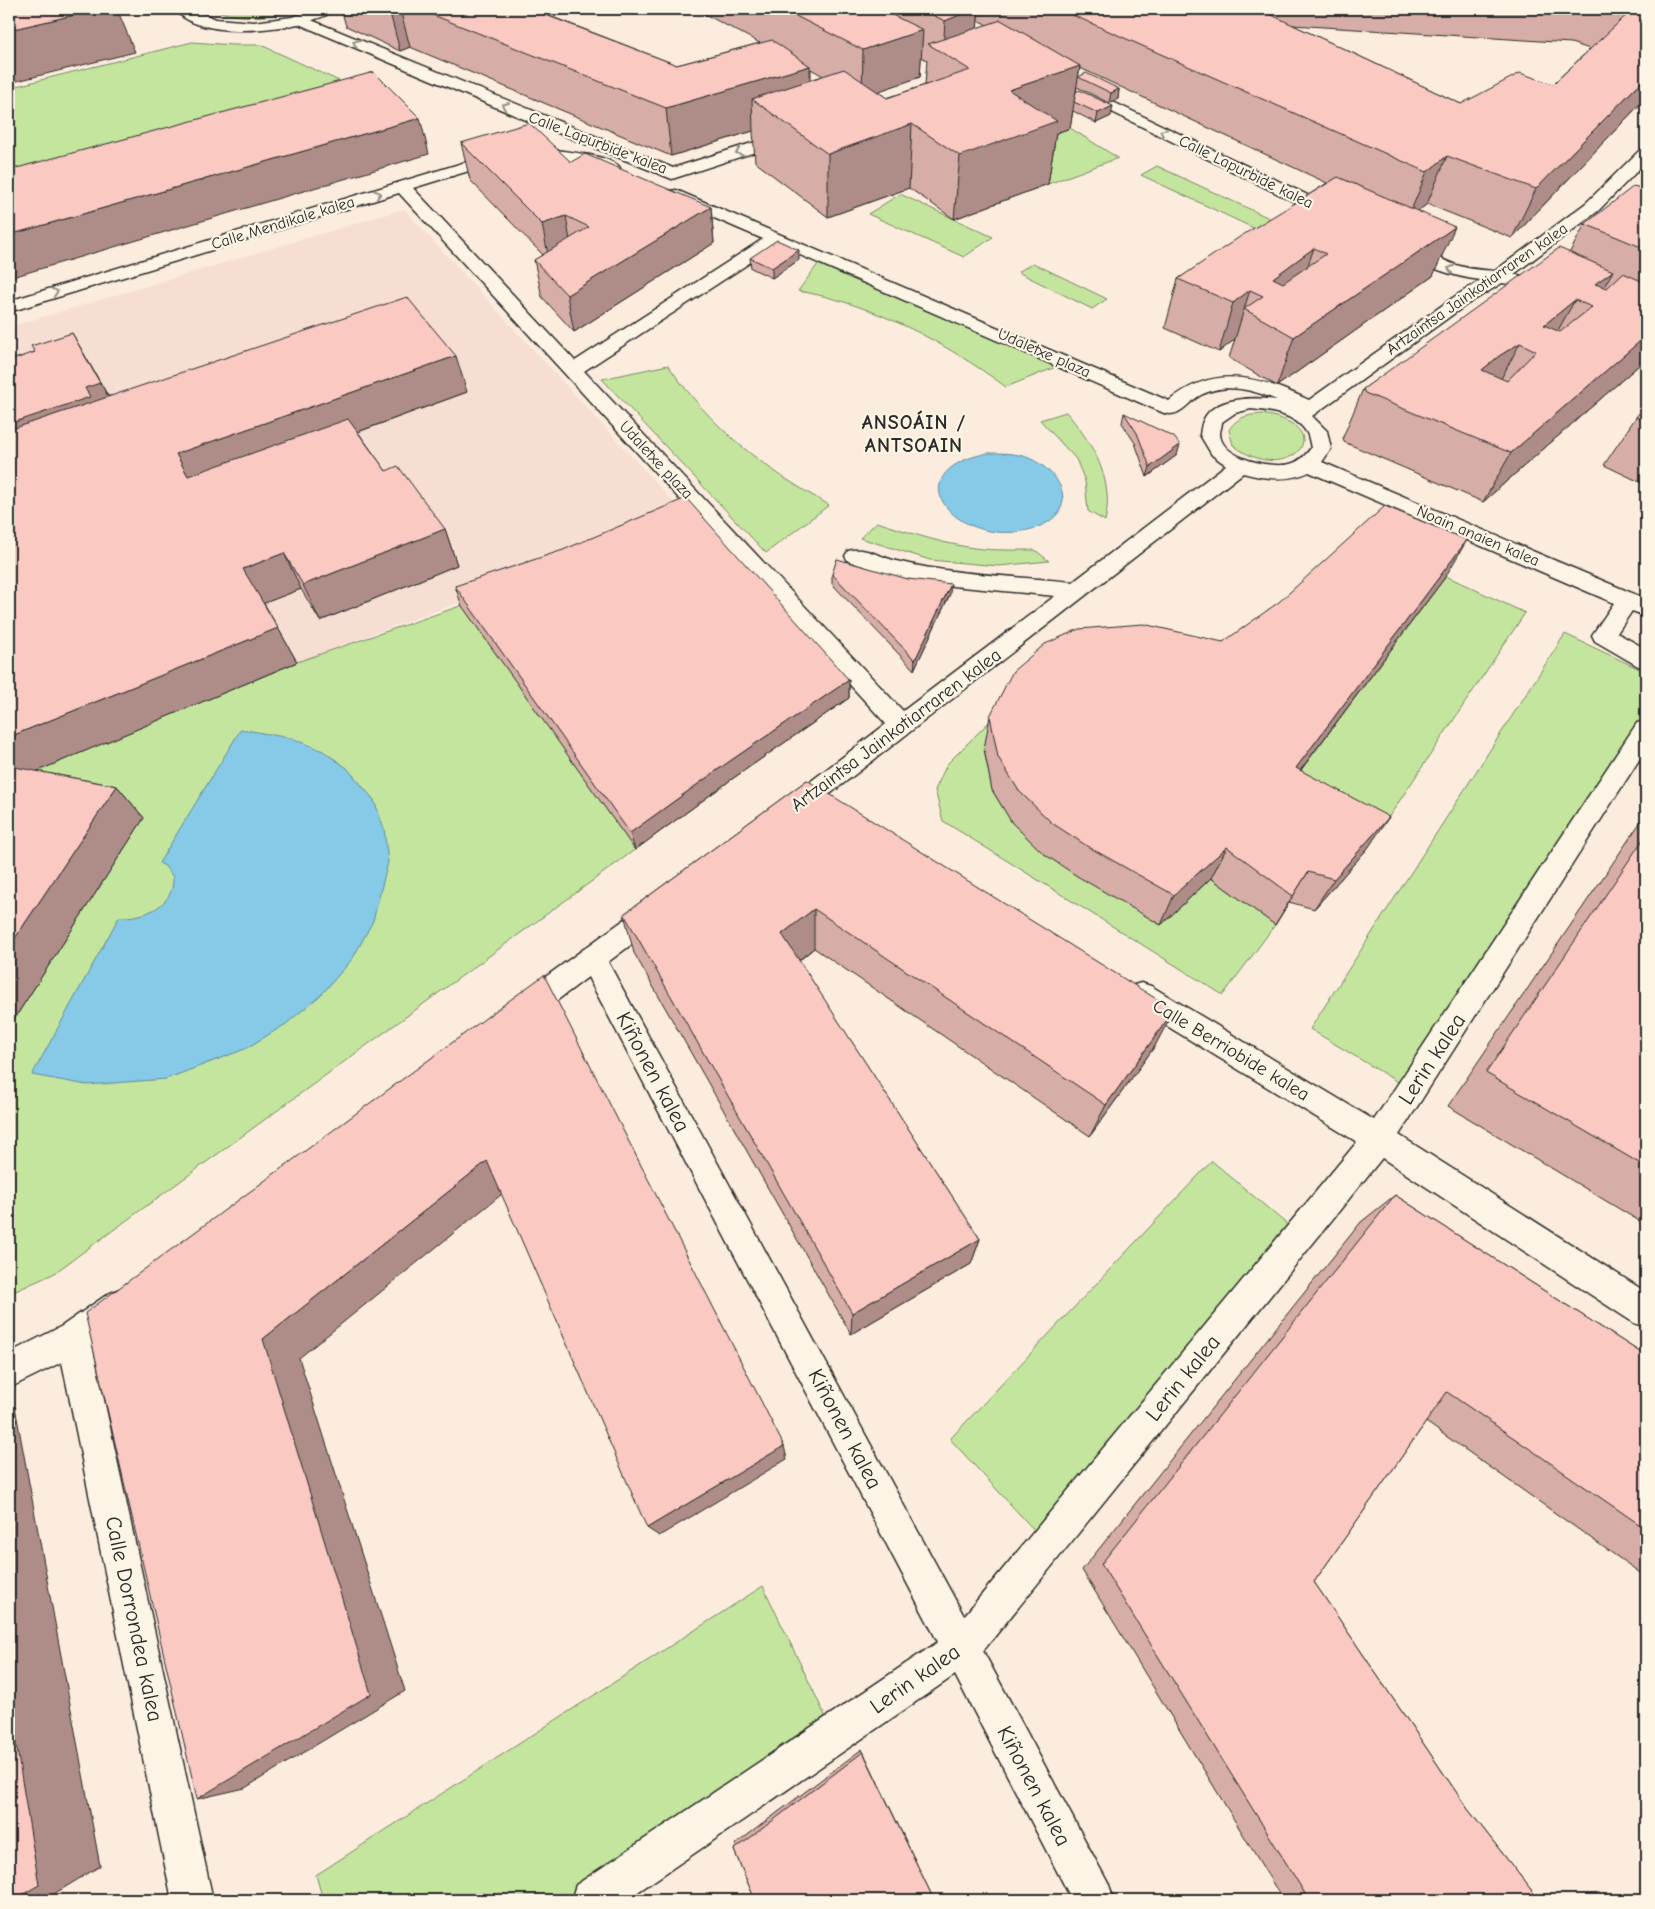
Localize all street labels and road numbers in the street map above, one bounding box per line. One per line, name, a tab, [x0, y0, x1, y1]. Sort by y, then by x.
street label: Calle Lapurbide kalea	[526, 108, 670, 178]
street label: Calle Lapurbide kalea	[1176, 132, 1316, 212]
street label: Calle Mendikale kalea	[209, 193, 357, 253]
street label: Artzaintsa Jainkotiarraren kalea	[1383, 219, 1571, 359]
street label: Udaletxe plaza	[995, 325, 1093, 381]
street label: Udaletxe plaza	[615, 417, 697, 503]
street label: Noain anaien kalea	[1414, 502, 1542, 570]
street label: Artzaintsa Jainkotiarraren kalea	[787, 644, 1005, 816]
street label: Calle Berriobide kalea	[1149, 994, 1313, 1106]
street label: Kiñonen kalea	[610, 1007, 696, 1137]
street label: Lerin kalea	[1393, 1008, 1471, 1110]
street label: Lerin kalea	[1140, 1330, 1226, 1426]
street label: Kiñonen kalea	[802, 1364, 888, 1494]
street label: Calle Dorrondea kalea	[100, 1514, 168, 1724]
street label: Lerin kalea	[865, 1639, 965, 1719]
street label: Kiñonen kalea	[991, 1721, 1077, 1851]

